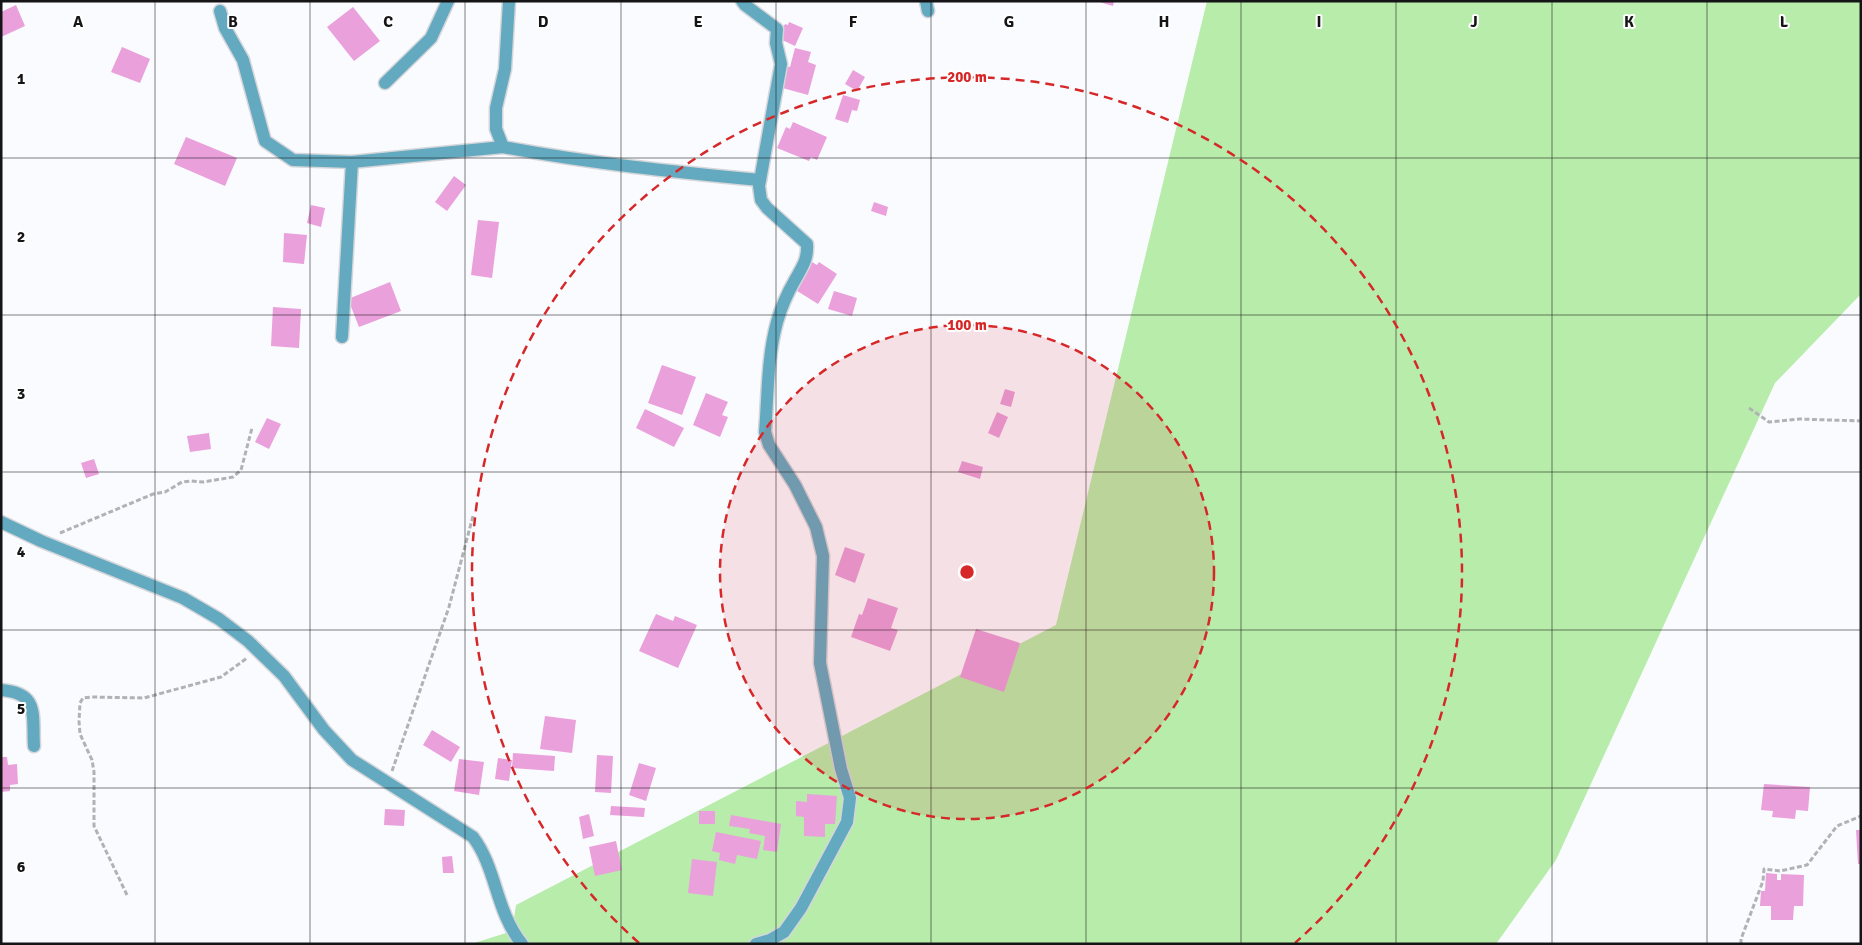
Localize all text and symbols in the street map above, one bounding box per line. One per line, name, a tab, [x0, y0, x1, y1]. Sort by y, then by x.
text: A	[73, 12, 84, 32]
text: B	[228, 12, 238, 32]
text: C	[383, 12, 393, 32]
text: D	[538, 12, 549, 32]
text: E	[693, 12, 703, 32]
text: F	[849, 12, 858, 32]
text: G	[1004, 12, 1014, 32]
text: H	[1159, 12, 1169, 32]
text: I	[1316, 12, 1322, 32]
text: J	[1470, 12, 1478, 32]
text: K	[1624, 12, 1634, 32]
text: L	[1780, 12, 1789, 32]
text: 200 m	[947, 68, 987, 86]
text: 1	[17, 69, 26, 89]
text: 2	[17, 227, 25, 247]
text: 100 m	[947, 316, 987, 334]
text: 3	[17, 384, 25, 404]
text: 4	[17, 542, 26, 562]
centre of rings	[958, 563, 976, 581]
text: 5	[17, 699, 25, 719]
text: 6	[17, 857, 26, 877]

